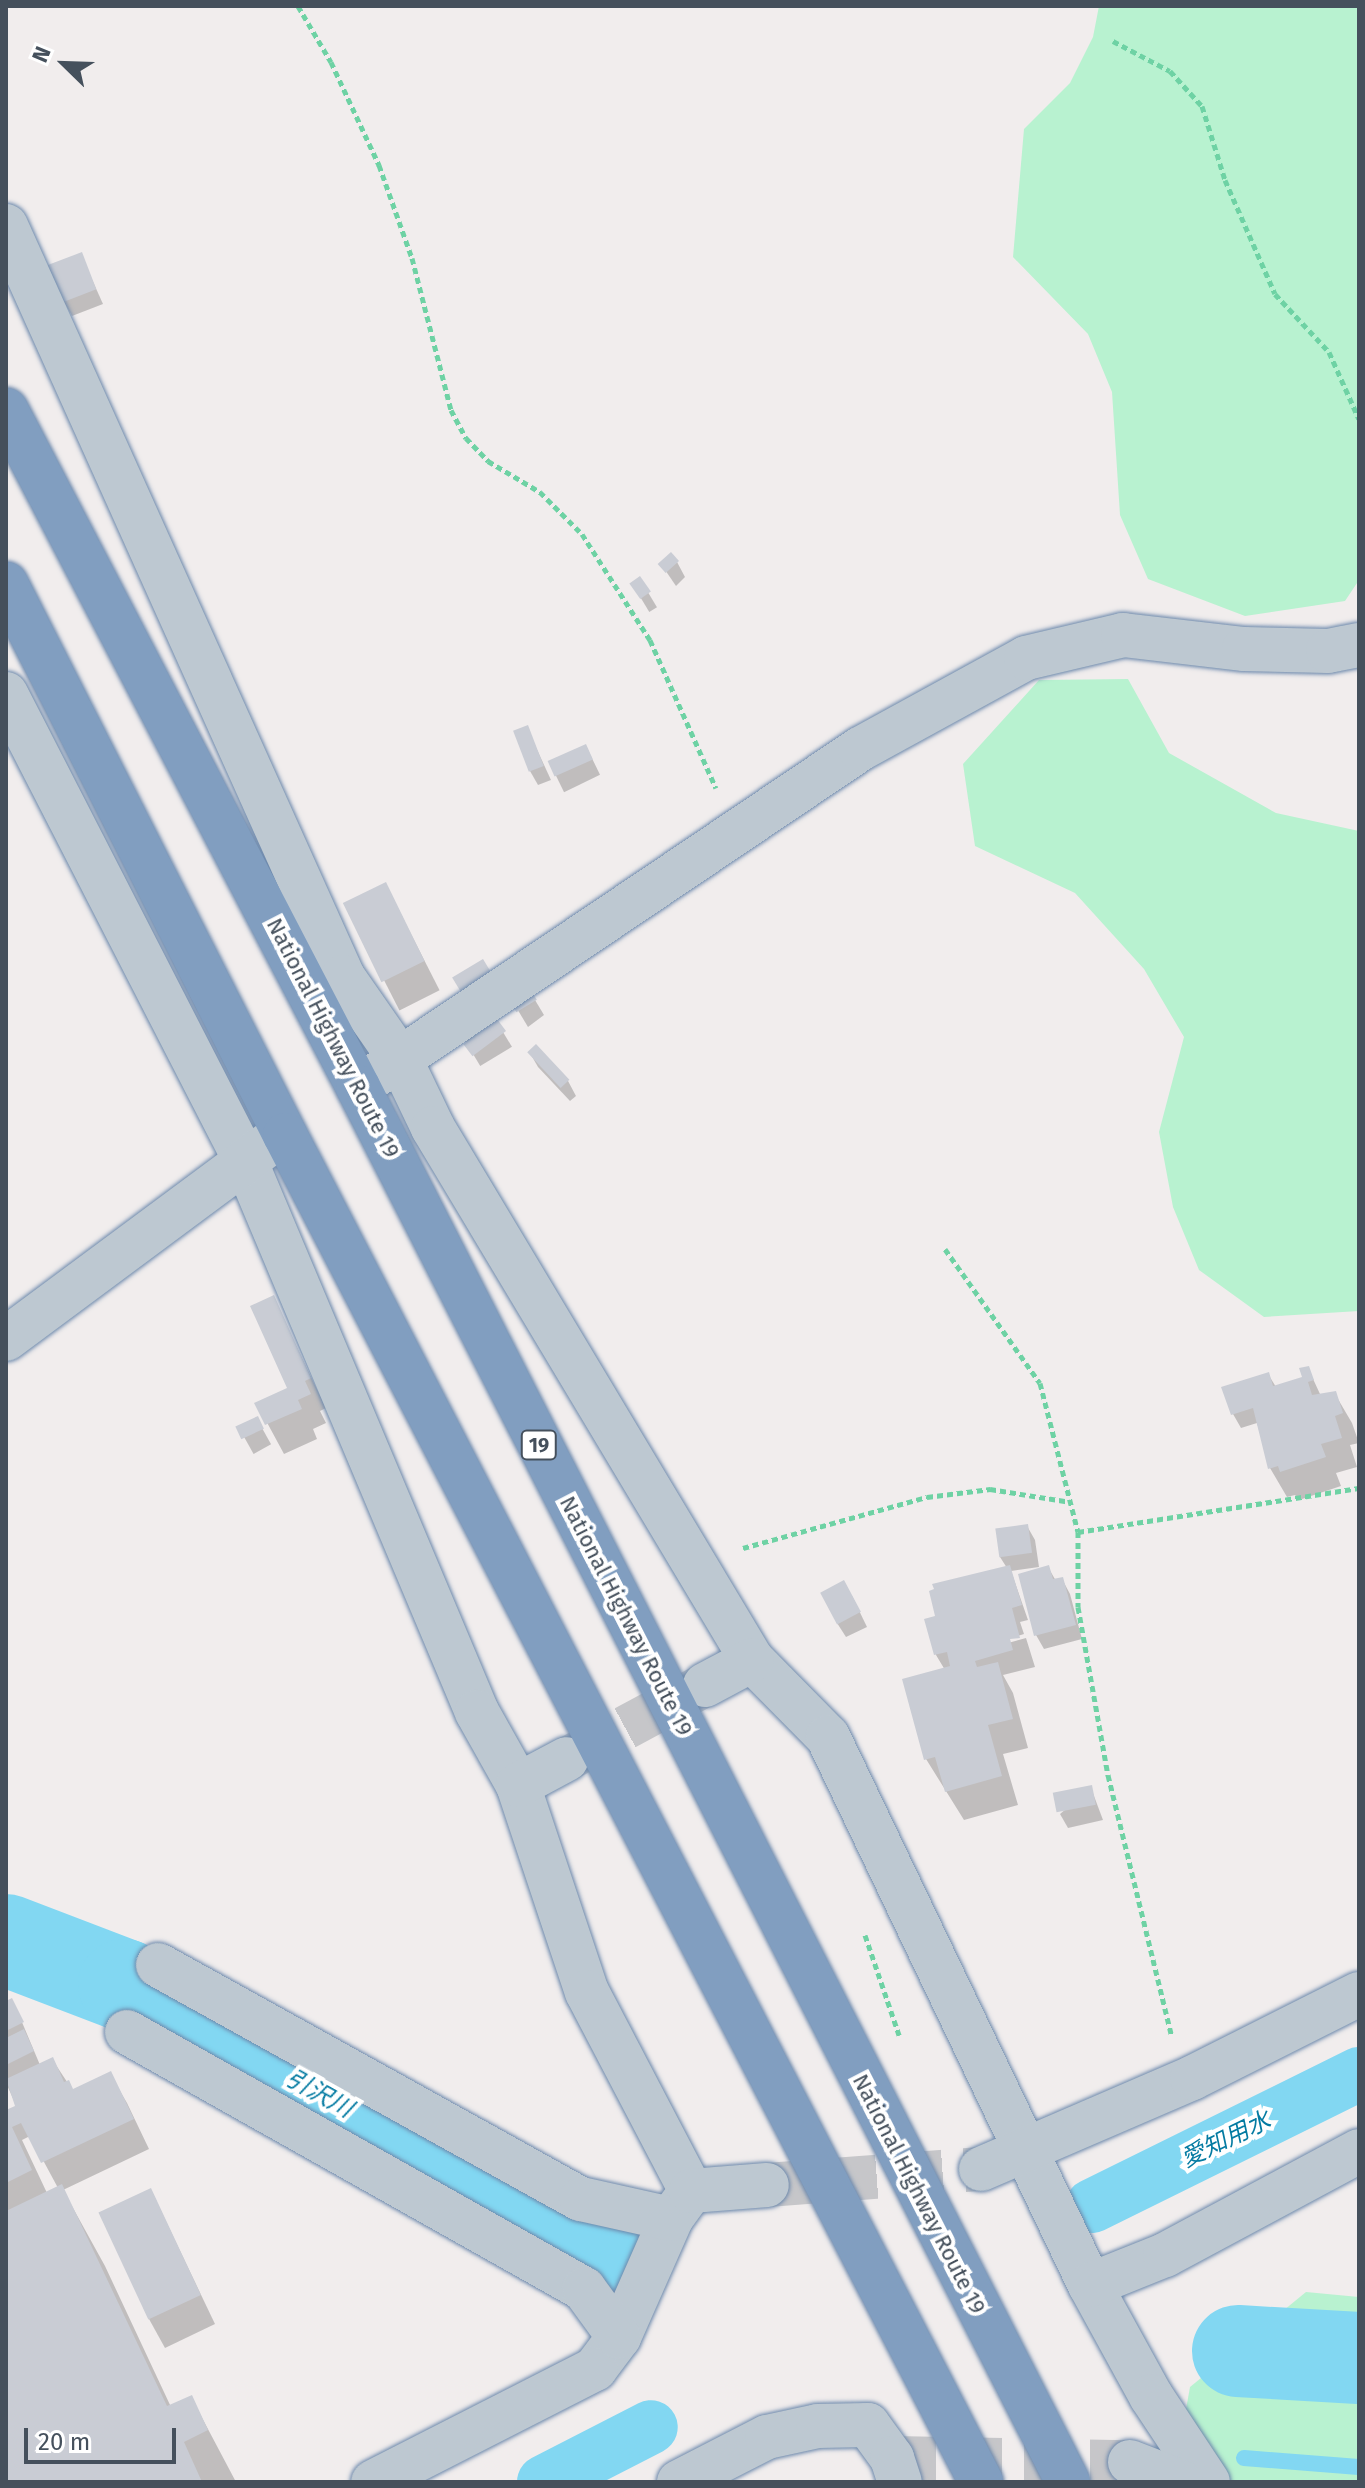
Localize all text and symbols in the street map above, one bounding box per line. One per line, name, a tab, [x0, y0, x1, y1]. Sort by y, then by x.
north arrow	[24, 24, 104, 104]
text: N	[26, 42, 57, 66]
street label: National Highway Route 19	[261, 914, 405, 1162]
road number: 19	[519, 1429, 559, 1461]
street label: National Highway Route 19	[554, 1492, 698, 1740]
water label: 引沢川	[281, 2064, 357, 2124]
street label: National Highway Route 19	[847, 2070, 991, 2318]
water label: 愛知用水	[1177, 2106, 1275, 2174]
scale bar	[28, 2412, 180, 2462]
text: 20 m	[38, 2428, 90, 2456]

